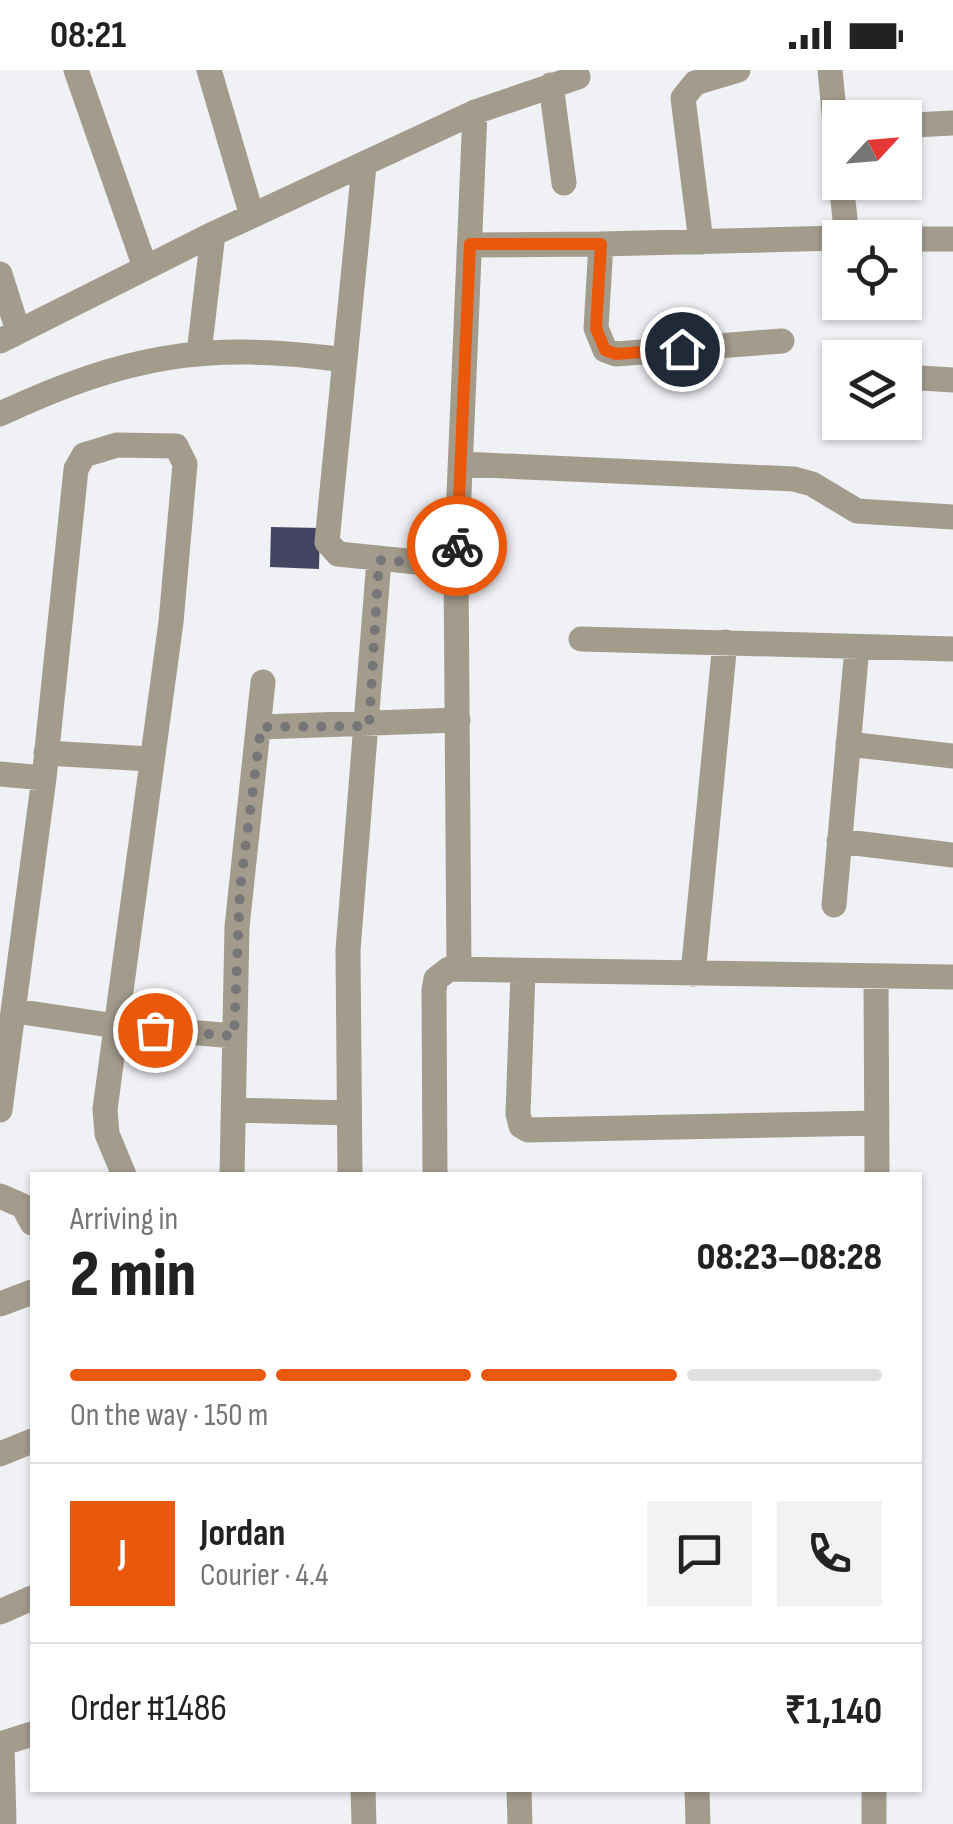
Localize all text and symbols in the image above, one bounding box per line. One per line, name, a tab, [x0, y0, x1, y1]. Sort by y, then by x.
text: 08:21	[50, 13, 126, 58]
north arrow	[822, 100, 922, 200]
map controls	[822, 100, 922, 440]
button: locate	[822, 220, 922, 320]
pin	[640, 307, 725, 392]
icon: home	[655, 322, 710, 377]
button: layers	[822, 340, 922, 440]
courier	[407, 496, 507, 596]
icon: bike	[430, 519, 485, 574]
pin	[113, 988, 198, 1073]
icon: bag	[128, 1003, 183, 1058]
text: Arriving in	[70, 1200, 178, 1239]
text: 08:23–08:28	[697, 1235, 882, 1280]
text: 2 min	[70, 1237, 196, 1315]
text: On the way · 150 m	[70, 1396, 268, 1435]
button: chat	[647, 1501, 752, 1606]
button: phone	[777, 1501, 882, 1606]
text: Jordan	[200, 1511, 285, 1556]
text: J	[118, 1531, 127, 1576]
text: Courier · 4.4	[200, 1556, 328, 1595]
text: Order #1486	[70, 1686, 227, 1731]
text: ₹1,140	[785, 1689, 882, 1734]

